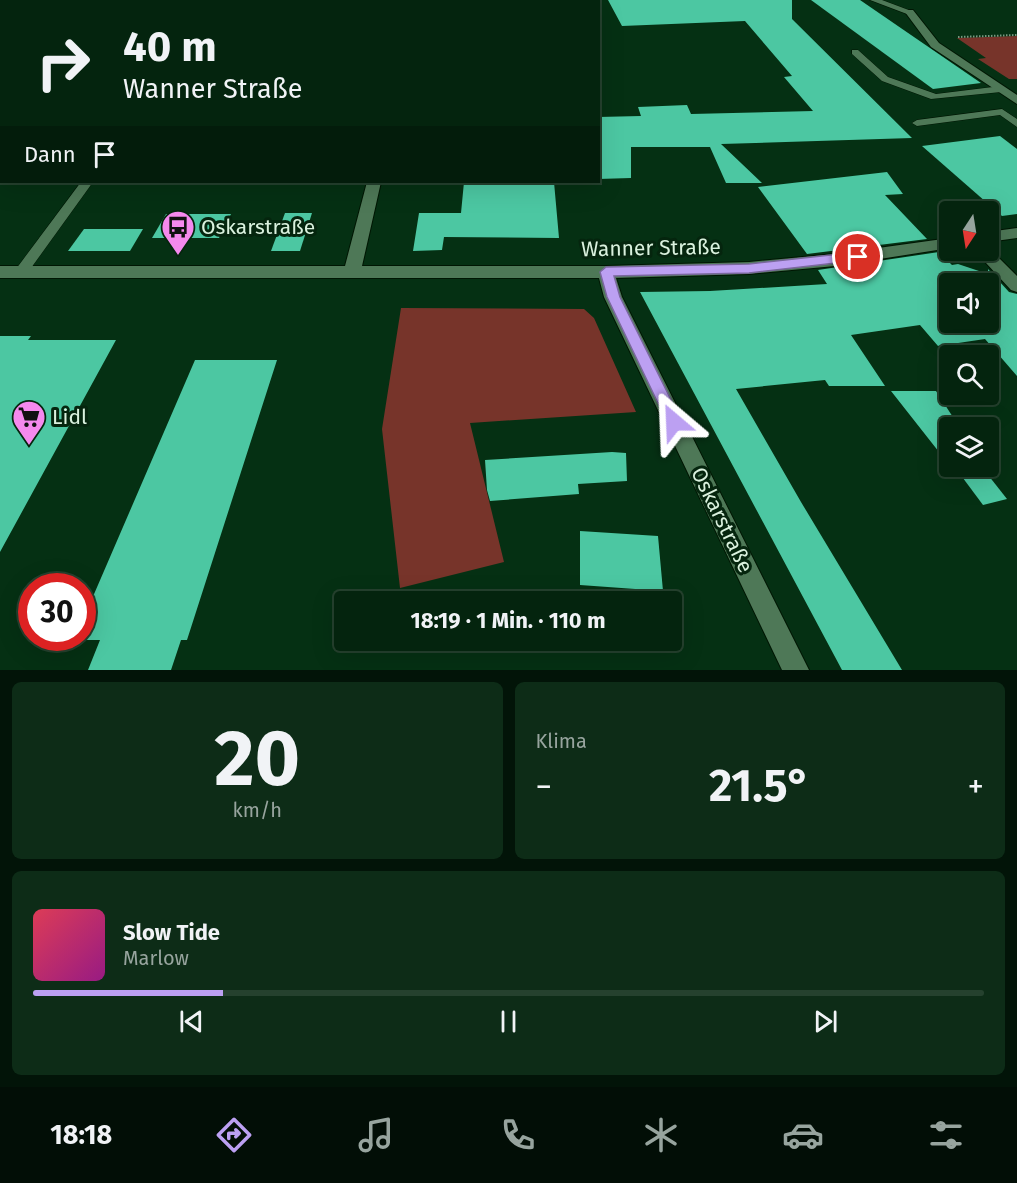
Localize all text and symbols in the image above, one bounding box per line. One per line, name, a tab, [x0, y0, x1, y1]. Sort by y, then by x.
text: 40 m	[123, 22, 217, 72]
icon: right	[24, 24, 102, 102]
text: Wanner Straße	[123, 73, 302, 105]
icon: arrive	[88, 138, 121, 171]
text: Dann	[24, 141, 76, 168]
north arrow	[939, 201, 999, 261]
map controls	[939, 201, 999, 477]
bus stop icon: Oskarstraße	[160, 209, 196, 256]
place label: Oskarstraße	[201, 214, 315, 240]
pin	[832, 231, 883, 282]
street label: Wanner Straße	[581, 234, 721, 262]
icon: arrive	[841, 240, 874, 273]
button: sound	[939, 273, 999, 333]
button: search	[939, 345, 999, 405]
position arrow	[642, 390, 706, 454]
supermarket icon: Lidl	[11, 399, 47, 446]
place label: Lidl	[52, 404, 87, 430]
button: layers	[939, 417, 999, 477]
street label: Oskarstraße	[685, 463, 759, 577]
speed limit sign: 30	[18, 573, 96, 651]
text: 18:19 · 1 Min. · 110 m	[410, 607, 606, 634]
text: 20	[214, 712, 300, 806]
text: Klima	[536, 729, 587, 753]
text: 21.5°	[709, 759, 811, 813]
text: −	[536, 767, 552, 807]
text: +	[968, 767, 984, 807]
text: km/h	[233, 798, 282, 822]
text: Slow Tide	[123, 919, 220, 946]
text: Marlow	[123, 946, 189, 970]
icon: previous	[175, 1005, 208, 1038]
icon: pause	[492, 1005, 525, 1038]
icon: next	[809, 1005, 842, 1038]
icon: directions	[213, 1114, 255, 1156]
icon: music	[355, 1114, 397, 1156]
icon: phone	[497, 1114, 539, 1156]
icon: climate	[640, 1114, 682, 1156]
icon: car	[782, 1114, 824, 1156]
icon: filters	[925, 1114, 967, 1156]
text: 18:18	[50, 1119, 112, 1151]

